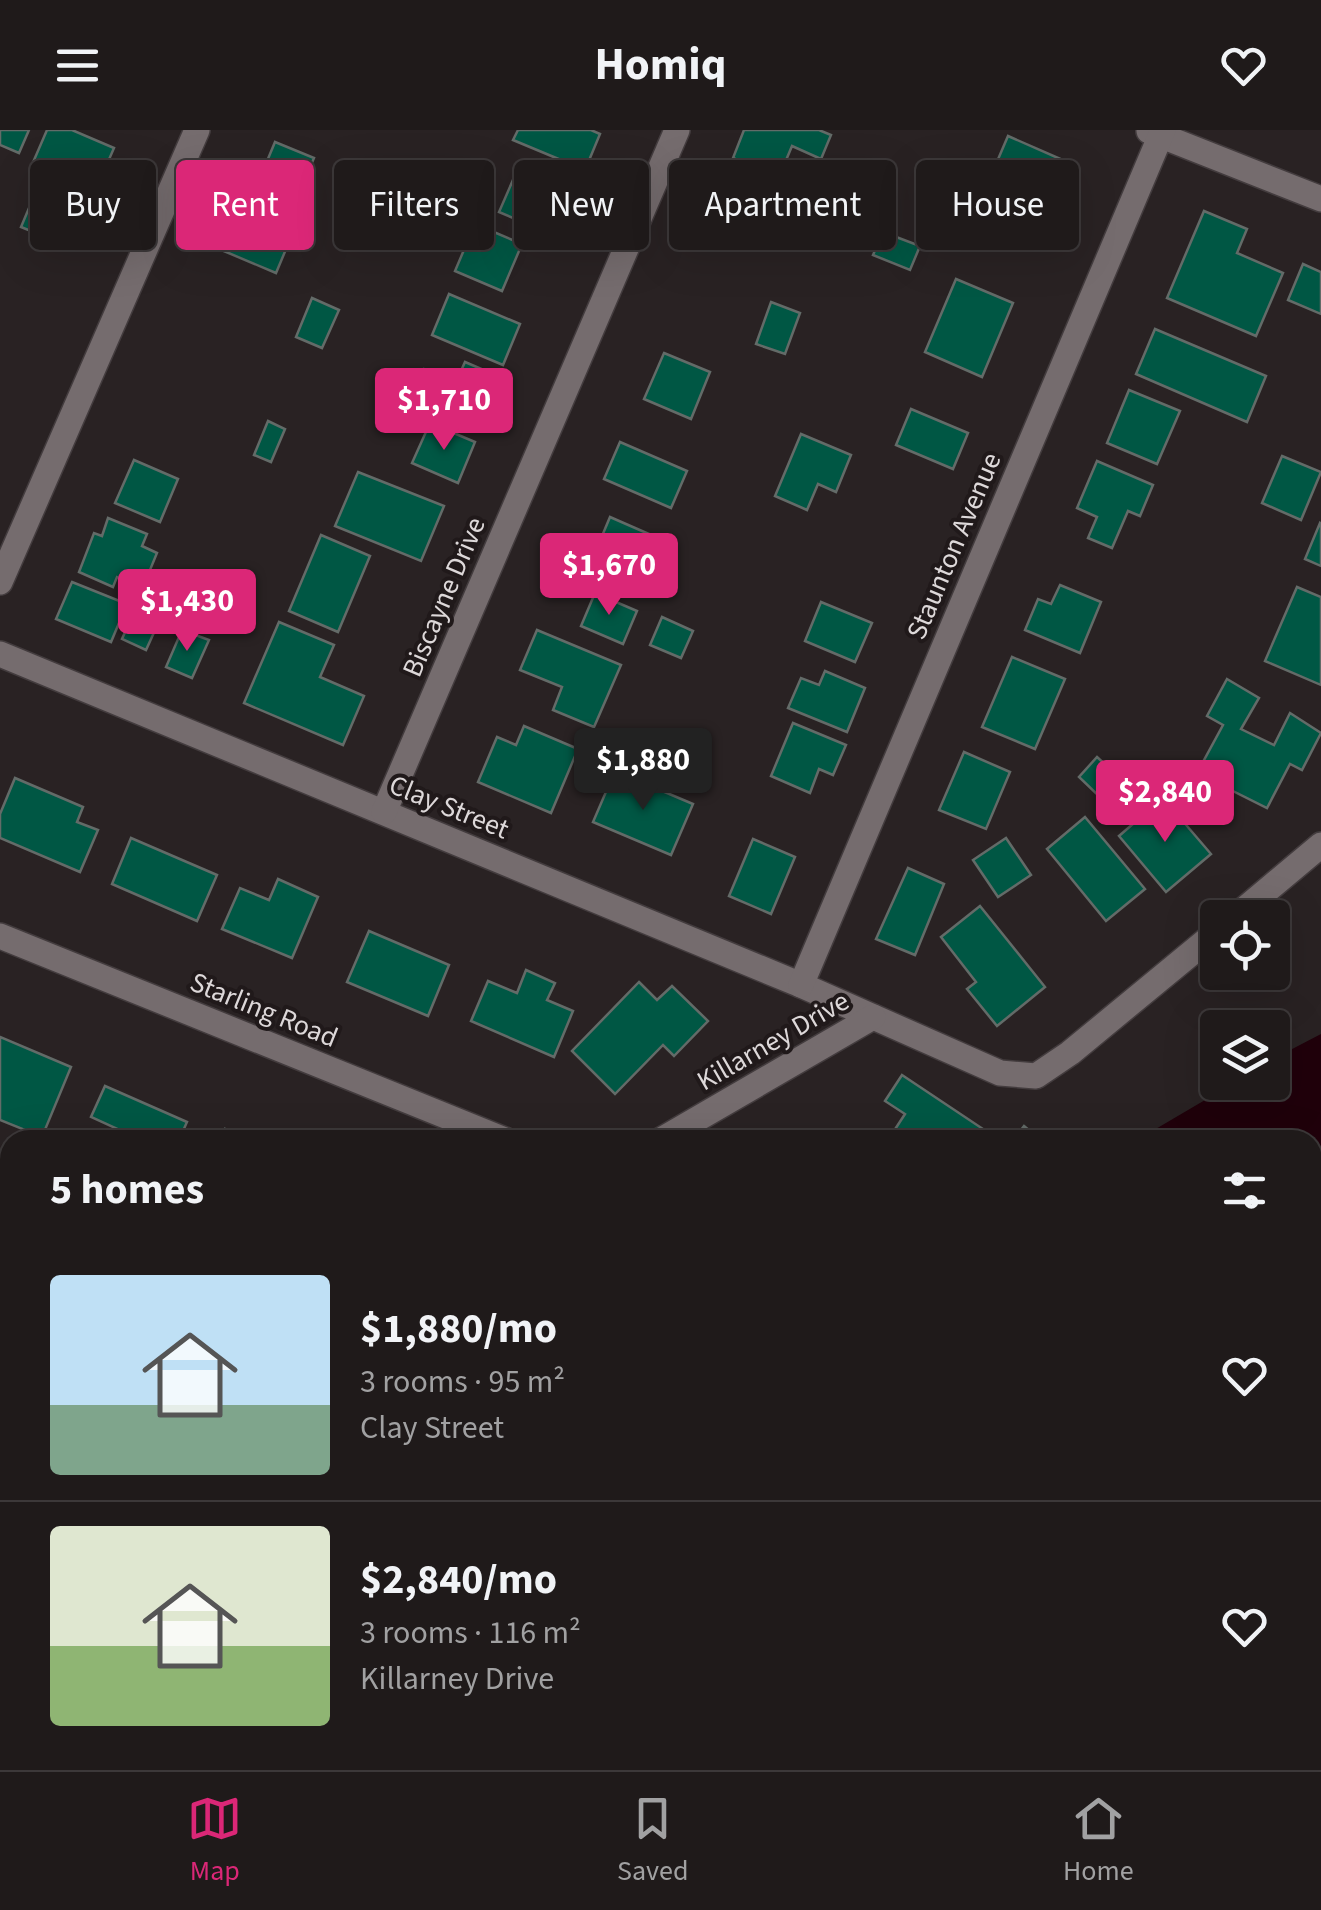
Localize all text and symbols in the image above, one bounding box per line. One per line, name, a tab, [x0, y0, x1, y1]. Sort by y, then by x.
text: Homiq	[594, 33, 727, 97]
icon: menu	[50, 38, 105, 93]
icon: heart	[1216, 38, 1271, 93]
chip: Buy	[30, 160, 156, 250]
chip: Rent	[176, 160, 314, 250]
chip: Filters	[334, 160, 494, 250]
chip: New	[514, 160, 649, 250]
chip: Apartment	[669, 160, 896, 250]
chip: House	[916, 160, 1079, 250]
pin: $1,710	[363, 368, 525, 453]
text: $1,710	[397, 377, 491, 423]
street label: Staunton Avenue	[897, 446, 1011, 646]
street label: Biscayne Drive	[392, 511, 496, 683]
pin: $1,670	[528, 533, 690, 618]
text: $1,670	[562, 542, 656, 588]
pin: $1,430	[106, 569, 268, 654]
text: $1,430	[140, 578, 234, 624]
pin: $1,880	[562, 728, 724, 813]
text: $1,880	[596, 737, 690, 783]
pin: $2,840	[1084, 760, 1246, 845]
street label: Clay Street	[383, 765, 515, 849]
text: $2,840	[1118, 769, 1212, 815]
map controls	[1200, 900, 1290, 1100]
button: locate	[1200, 900, 1290, 990]
street label: Starling Road	[184, 962, 344, 1058]
street label: Killarney Drive	[689, 981, 857, 1101]
button: layers	[1200, 1010, 1290, 1100]
text: 5 homes	[50, 1160, 204, 1220]
icon: filters	[1217, 1163, 1272, 1218]
text: $1,880/mo	[360, 1299, 557, 1359]
icon: home	[130, 1315, 250, 1435]
icon: heart	[1217, 1348, 1272, 1403]
text: 3 rooms · 95 m²	[360, 1359, 565, 1405]
text: Clay Street	[360, 1405, 504, 1451]
text: $2,840/mo	[360, 1550, 557, 1610]
icon: home	[130, 1566, 250, 1686]
icon: heart	[1217, 1599, 1272, 1654]
text: 3 rooms · 116 m²	[360, 1610, 581, 1656]
text: Killarney Drive	[360, 1656, 554, 1702]
tab: Map	[187, 1791, 242, 1891]
tab: Saved	[617, 1791, 688, 1891]
tab: Home	[1063, 1791, 1134, 1891]

